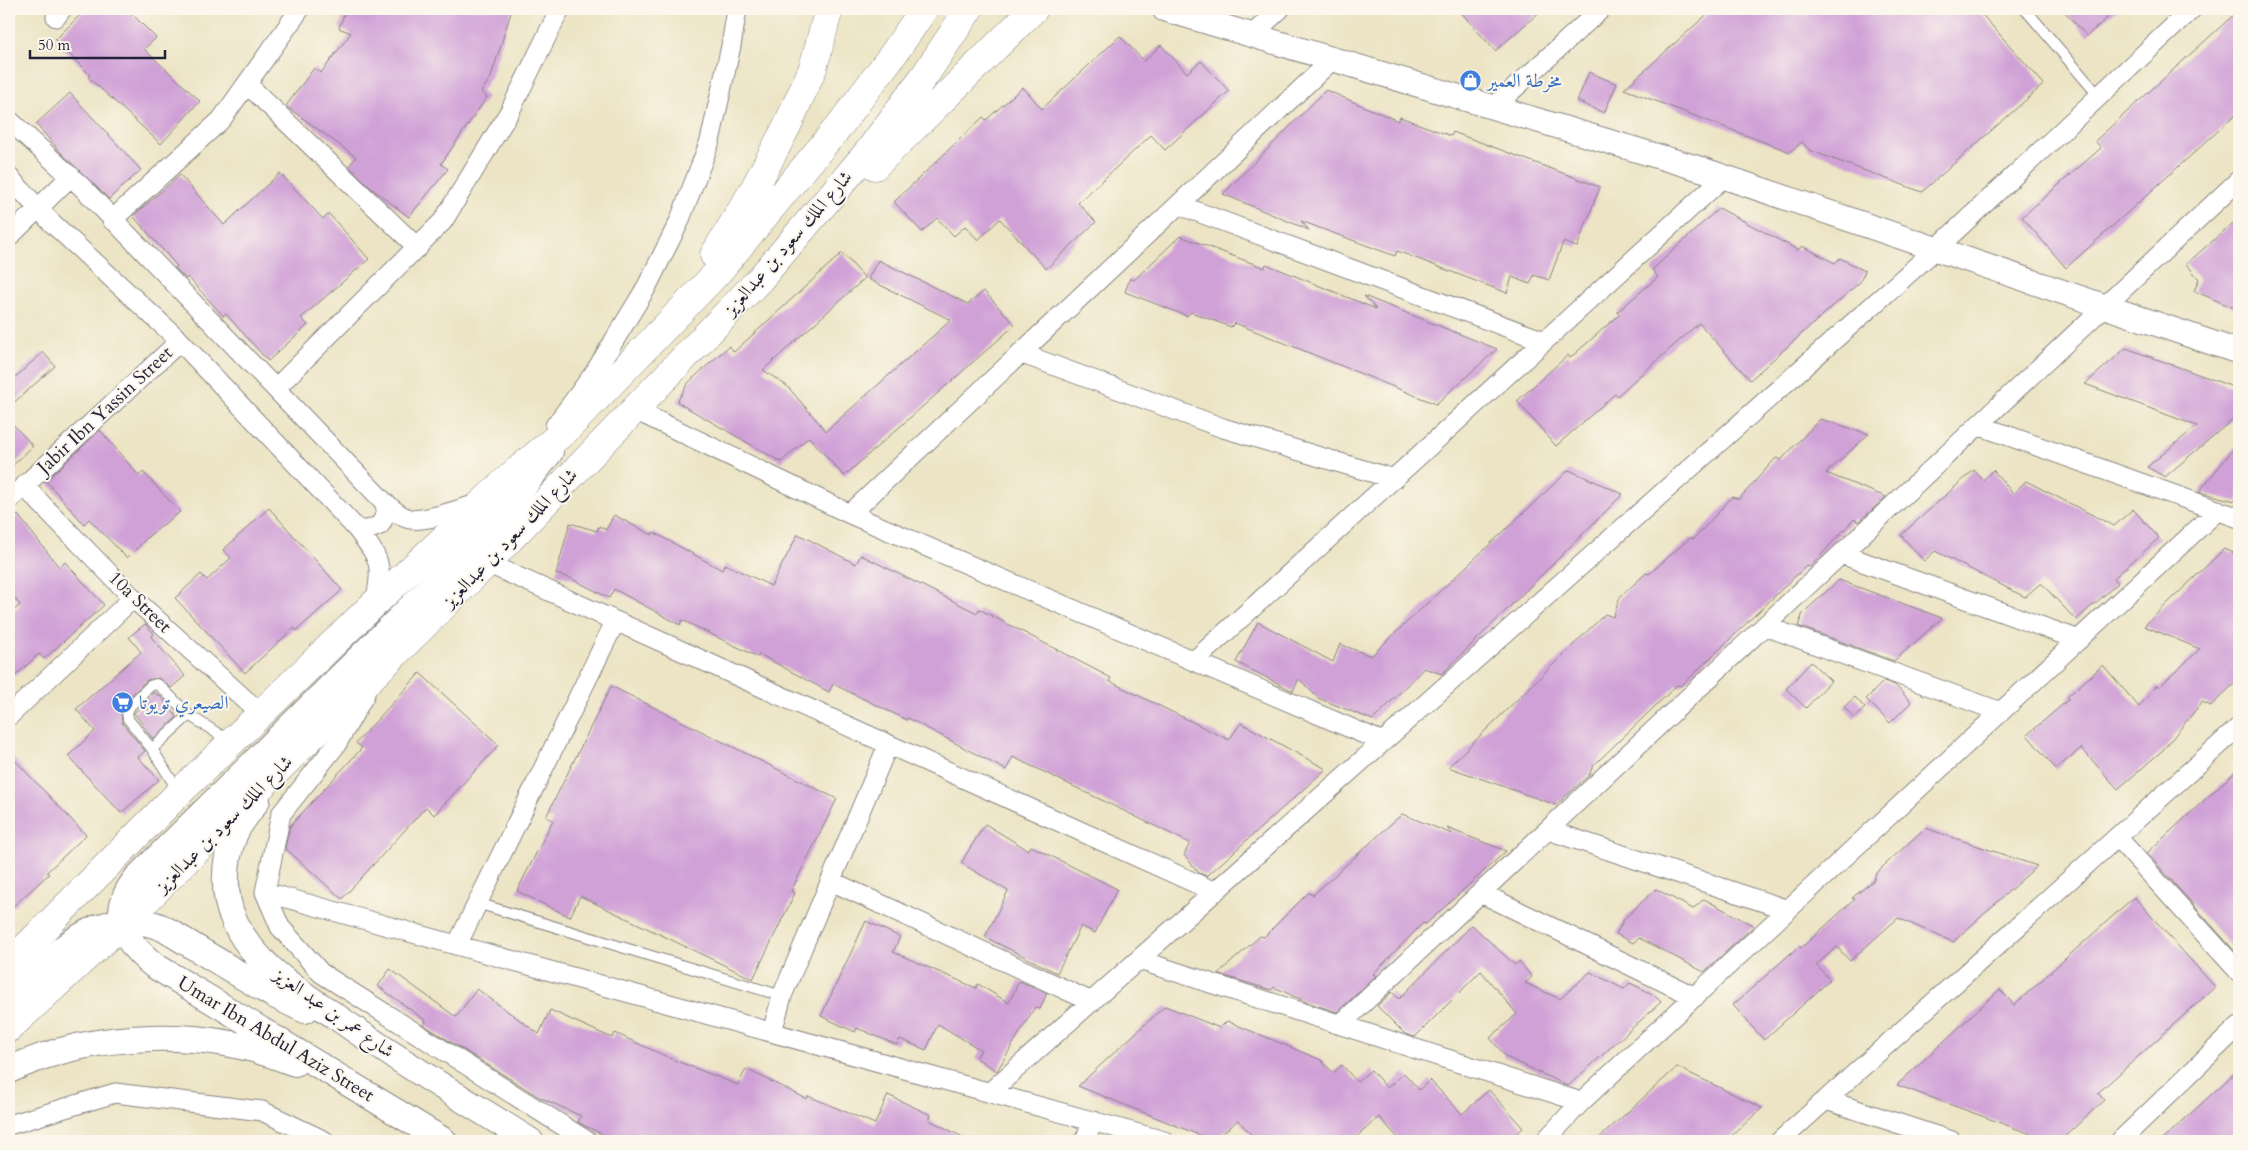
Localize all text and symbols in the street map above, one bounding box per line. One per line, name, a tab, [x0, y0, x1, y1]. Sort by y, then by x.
scale bar	[30, 28, 165, 60]
text: 50 m	[38, 35, 70, 55]
place label: مخرطة العمير	[1485, 68, 1562, 94]
shop icon: مخرطة العمير	[1459, 69, 1483, 93]
street label: شارع الملك سعود بن عبدالعزيز	[716, 165, 860, 324]
street label: Jabir Ibn Yassin Street	[29, 340, 179, 482]
street label: شارع الملك سعود بن عبدالعزيز	[435, 463, 585, 616]
street label: 10a Street	[103, 565, 177, 639]
place label: الصيعري تويوتا	[139, 690, 229, 718]
supermarket icon: الصيعري تويوتا	[111, 691, 135, 715]
street label: شارع الملك سعود بن عبدالعزيز	[148, 749, 300, 901]
street label: شارع عمر بن عبد العزيز	[266, 961, 399, 1066]
street label: Umar Ibn Abdul Aziz Street	[173, 970, 379, 1108]

